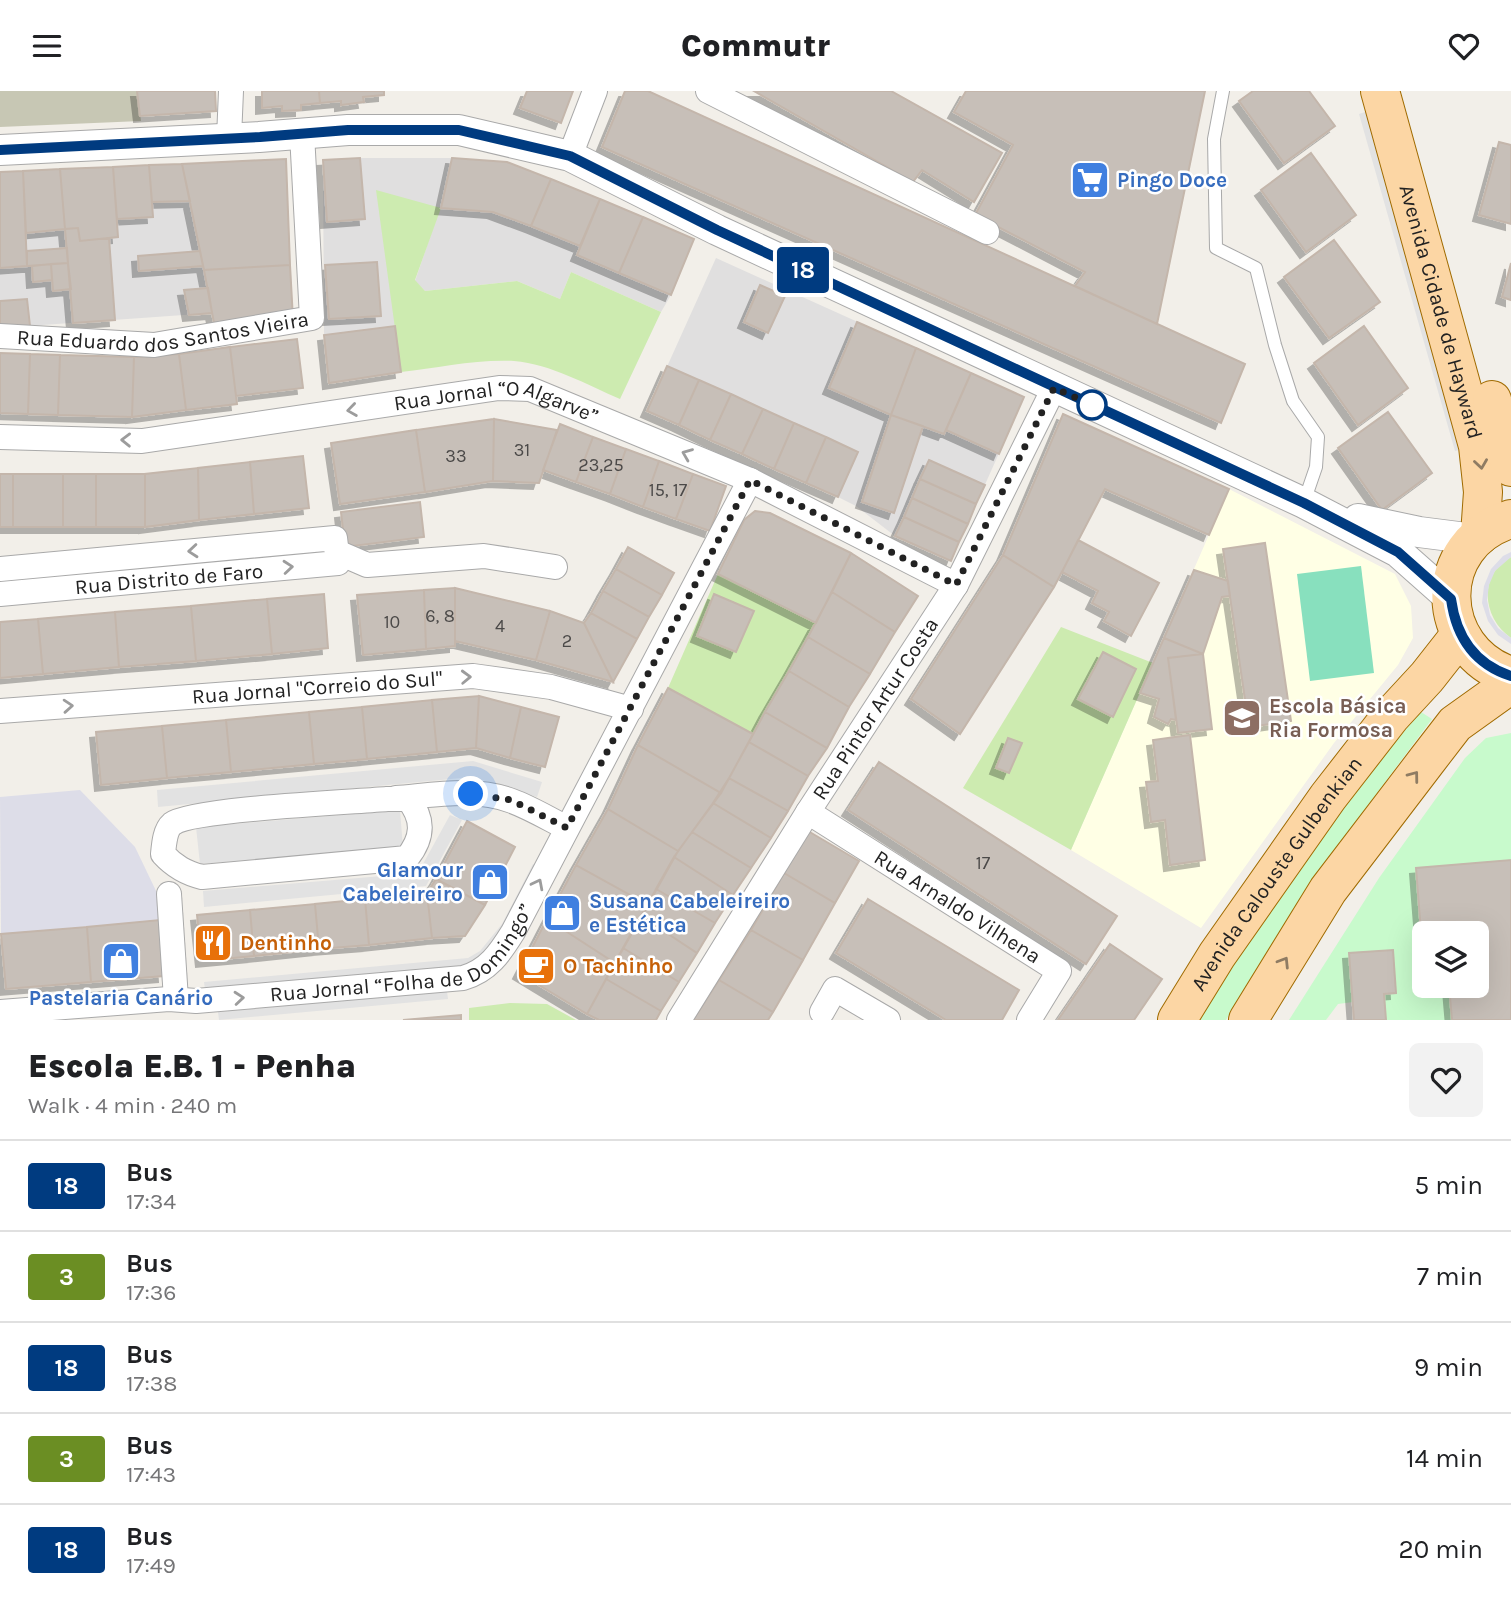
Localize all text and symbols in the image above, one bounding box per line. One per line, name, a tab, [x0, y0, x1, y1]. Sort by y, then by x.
icon: menu	[28, 27, 66, 65]
text: Commutr	[681, 27, 830, 64]
icon: heart	[1445, 27, 1483, 65]
supermarket icon: Pingo Doce	[1069, 159, 1111, 201]
place label: Pingo Doce	[1117, 168, 1227, 192]
street label: Avenida Cidade de Hayward	[1394, 182, 1487, 442]
line badge: 18	[772, 247, 834, 293]
text: 18	[791, 256, 815, 284]
street label: Rua Eduardo dos Santos Vieira	[16, 307, 310, 357]
street label: Rua Jornal “O Algarve”	[392, 376, 602, 428]
unlabelled marker	[1077, 390, 1107, 420]
one-way arrow	[346, 402, 357, 417]
one-way arrow	[120, 433, 131, 448]
house number: 31	[514, 439, 530, 461]
house number: 33	[445, 445, 467, 467]
one-way arrow	[682, 448, 694, 462]
house number: 23,25	[578, 454, 624, 476]
one-way arrow	[1473, 458, 1488, 470]
house number: 15, 17	[649, 479, 688, 501]
one-way arrow	[188, 543, 199, 558]
street label: Rua Distrito de Faro	[74, 559, 264, 599]
one-way arrow	[282, 560, 293, 575]
house number: 6, 8	[425, 605, 455, 627]
house number: 10	[384, 611, 400, 633]
street label: Rua Pintor Artur Costa	[807, 613, 943, 804]
house number: 4	[495, 615, 505, 637]
house number: 2	[562, 630, 572, 652]
street label: Rua Jornal "Correio do Sul"	[191, 666, 443, 709]
one-way arrow	[461, 670, 472, 685]
place label: Escola Básica Ria Formosa	[1269, 694, 1407, 742]
school or university icon: Escola Básica Ria Formosa	[1221, 697, 1263, 739]
one-way arrow	[63, 699, 74, 714]
street label: Avenida Calouste Gulbenkian	[1186, 752, 1367, 995]
one-way arrow	[1406, 771, 1419, 784]
your location	[453, 776, 488, 811]
street label: Rua Arnaldo Vilhena	[870, 845, 1045, 968]
house number: 17	[976, 852, 991, 874]
place label: Glamour Cabeleireiro	[343, 858, 464, 906]
shop icon: Glamour Cabeleireiro	[469, 861, 511, 903]
one-way arrow	[530, 879, 544, 891]
place label: Susana Cabeleireiro e Estética	[589, 889, 790, 937]
shop icon: Susana Cabeleireiro e Estética	[541, 892, 583, 934]
street label: Rua Jornal “Folha de Domingo”	[269, 899, 538, 1007]
map controls	[1412, 921, 1489, 998]
button: layers	[1412, 921, 1489, 998]
restaurant icon: Dentinho	[192, 922, 234, 964]
place label: Dentinho	[240, 931, 332, 955]
shop icon: Pastelaria Canário	[100, 940, 142, 982]
cafe icon: O Tachinho	[515, 945, 557, 987]
place label: O Tachinho	[563, 954, 673, 978]
one-way arrow	[1275, 957, 1288, 970]
place label: Pastelaria Canário	[29, 986, 213, 1010]
one-way arrow	[233, 990, 245, 1005]
button: heart	[1409, 1043, 1483, 1117]
text: Escola E.B. 1 - Penha	[28, 1047, 356, 1085]
text: Walk · 4 min · 240 m	[28, 1092, 237, 1119]
text: Bus	[126, 1157, 173, 1188]
text: 5 min	[1414, 1170, 1483, 1201]
text: 18	[54, 1172, 79, 1200]
text: 17:34	[126, 1188, 176, 1215]
text: Bus	[126, 1248, 173, 1279]
text: 7 min	[1417, 1261, 1483, 1292]
text: 3	[59, 1263, 74, 1291]
text: 17:36	[126, 1279, 176, 1306]
text: Bus	[126, 1339, 173, 1370]
text: 9 min	[1414, 1352, 1483, 1383]
text: 18	[54, 1354, 79, 1382]
text: 17:38	[126, 1370, 177, 1397]
text: Bus	[126, 1430, 173, 1461]
text: 14 min	[1406, 1443, 1483, 1474]
text: 3	[59, 1445, 74, 1473]
text: 17:43	[126, 1461, 176, 1488]
text: Bus	[126, 1521, 173, 1552]
text: 20 min	[1399, 1534, 1483, 1565]
text: 18	[54, 1536, 79, 1564]
text: 17:49	[126, 1552, 176, 1579]

